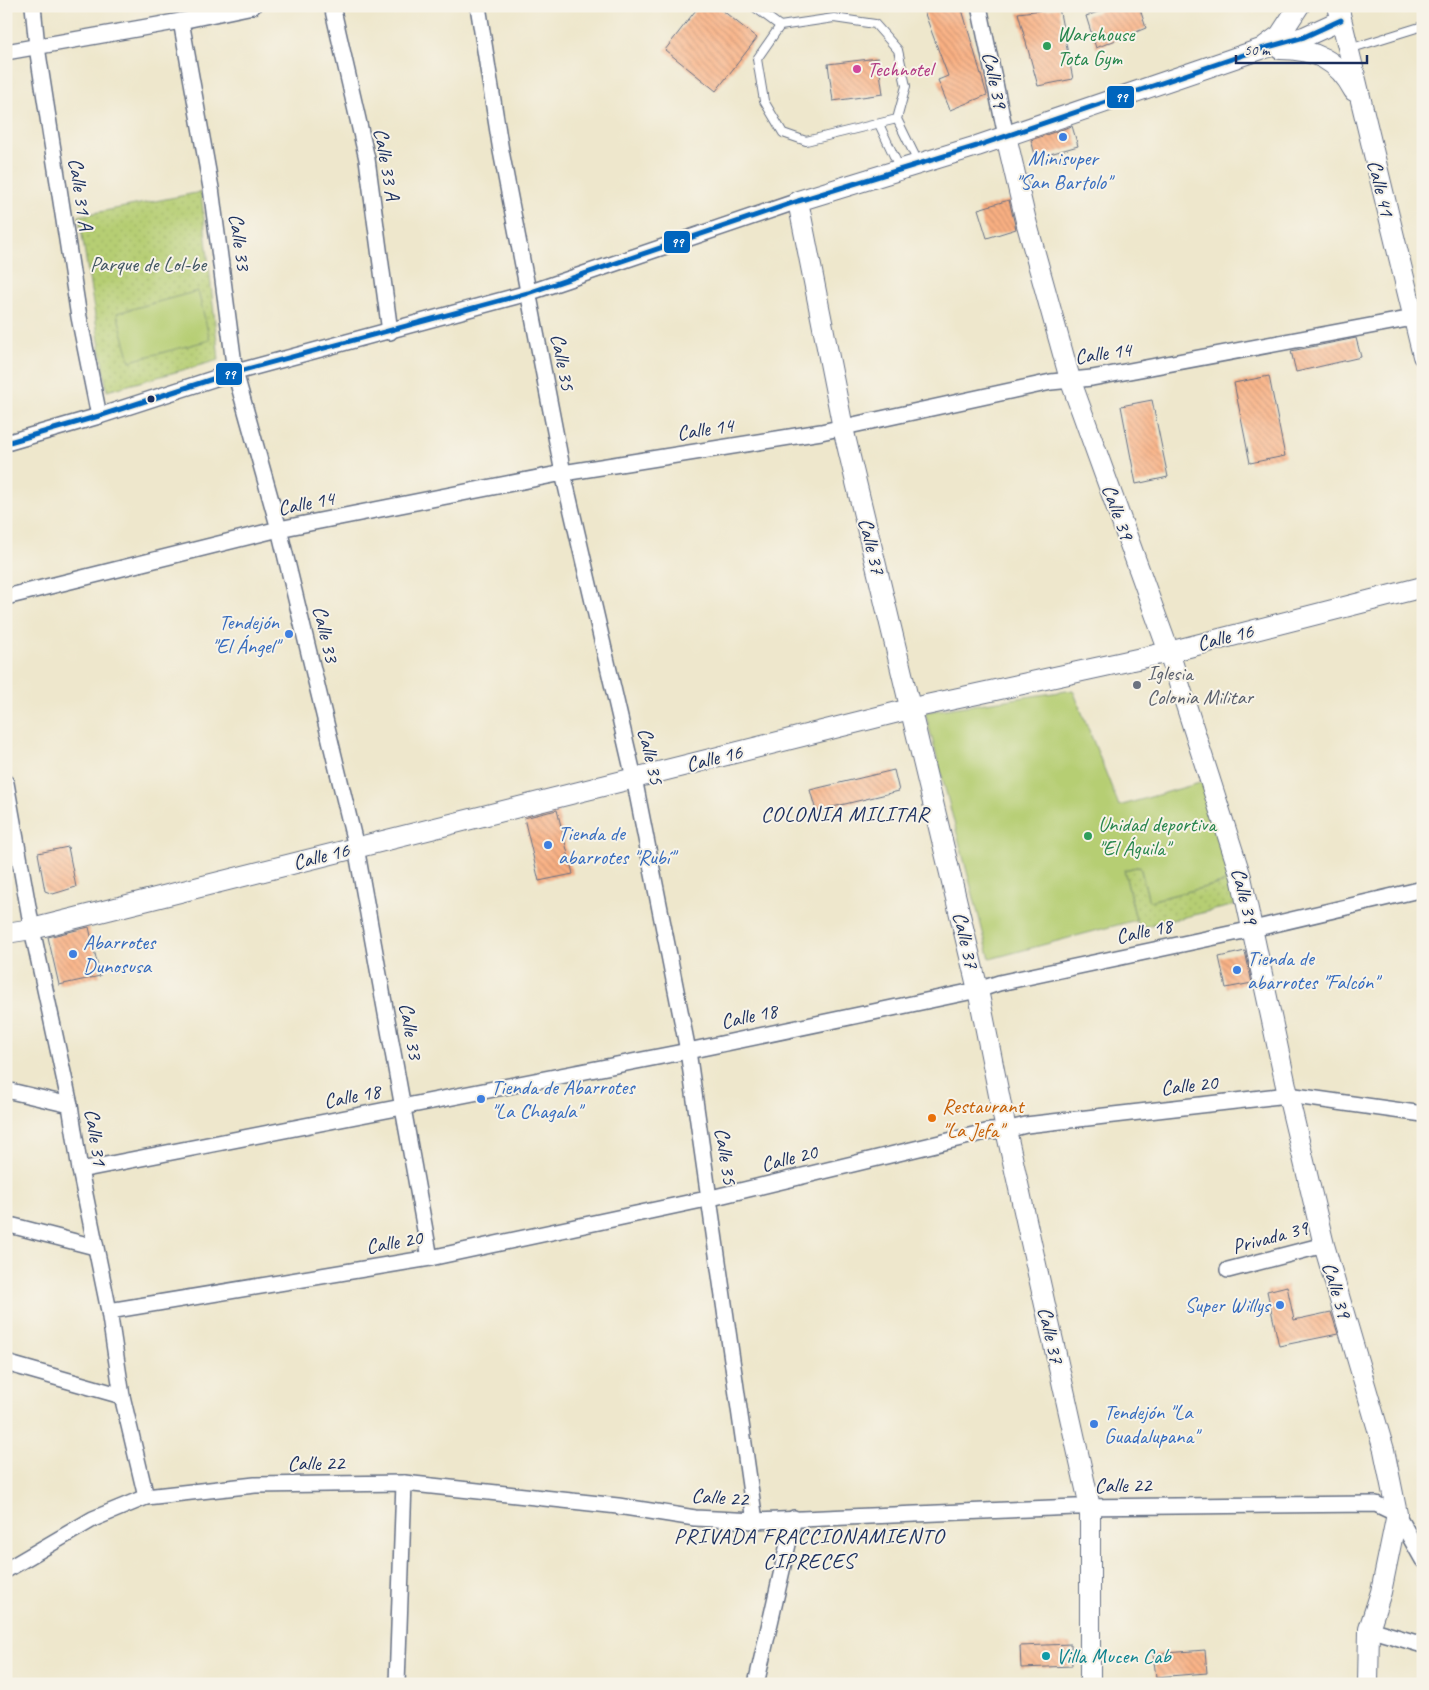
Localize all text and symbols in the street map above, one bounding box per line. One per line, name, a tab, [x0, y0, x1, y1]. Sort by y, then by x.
place label: Warehouse Tota Gym	[1057, 21, 1136, 71]
scale bar	[1236, 32, 1368, 64]
marker: Warehouse Tota Gym	[1041, 40, 1053, 52]
text: 50 m	[1244, 41, 1271, 60]
street label: Calle 39	[976, 49, 1014, 112]
place label: Technotel	[867, 56, 936, 82]
marker: Technotel	[851, 63, 863, 75]
line badge: 99	[1106, 85, 1135, 109]
text: 99	[1115, 89, 1129, 106]
street label: Calle 33 A	[368, 126, 406, 203]
marker: Minisuper "San Bartolo"	[1057, 131, 1069, 143]
place label: Minisuper "San Bartolo"	[1015, 145, 1115, 195]
street label: Calle 31 A	[62, 156, 100, 233]
street label: Calle 41	[1361, 157, 1401, 220]
street label: Calle 33	[223, 212, 257, 274]
line badge: 99	[663, 230, 691, 254]
text: 99	[671, 234, 685, 251]
park label: Parque de Lol-be	[90, 251, 208, 277]
street label: Calle 35	[545, 332, 581, 394]
street label: Calle 14	[1073, 336, 1136, 370]
line badge: 99	[215, 362, 243, 386]
text: 99	[223, 366, 237, 383]
unlabelled marker	[146, 394, 156, 404]
street label: Calle 14	[675, 411, 738, 446]
street label: Calle 39	[1096, 481, 1140, 545]
street label: Calle 14	[276, 484, 339, 521]
street label: Calle 37	[852, 515, 892, 578]
street label: Calle 33	[307, 603, 345, 666]
place label: Tendejón "El Ángel"	[211, 609, 283, 659]
street label: Calle 16	[1194, 617, 1256, 657]
marker: Tendejón "El Ángel"	[283, 628, 295, 640]
place label: Iglesia Colonia Militar	[1147, 660, 1255, 710]
marker: Iglesia Colonia Militar	[1131, 679, 1143, 691]
street label: Calle 35	[632, 725, 670, 788]
street label: Calle 16	[683, 738, 745, 778]
district label: COLONIA MILITAR	[761, 800, 931, 828]
place label: Unidad deportiva "El Águila"	[1098, 811, 1218, 861]
place label: Tienda de abarrotes "Rubí"	[558, 820, 679, 870]
marker: Unidad deportiva "El Águila"	[1082, 830, 1094, 842]
street label: Calle 16	[290, 836, 352, 876]
marker: Tienda de abarrotes "Rubí"	[542, 839, 554, 851]
street label: Calle 39	[1225, 865, 1265, 928]
street label: Calle 37	[947, 909, 985, 972]
street label: Calle 18	[1113, 912, 1177, 950]
place label: Abarrotes Dunosusa	[83, 929, 157, 979]
place label: Tienda de abarrotes "Falcón"	[1247, 945, 1382, 995]
marker: Abarrotes Dunosusa	[67, 948, 79, 960]
marker: Tienda de abarrotes "Falcón"	[1231, 964, 1243, 976]
street label: Calle 18	[718, 997, 782, 1035]
street label: Calle 33	[393, 1001, 429, 1063]
street label: Calle 20	[1159, 1069, 1220, 1101]
place label: Tienda de Abarrotes "La Chagala"	[491, 1074, 636, 1124]
street label: Calle 18	[322, 1077, 385, 1114]
marker: Tienda de Abarrotes "La Chagala"	[475, 1093, 487, 1105]
place label: Restaurant "La Jefa"	[942, 1093, 1025, 1143]
street label: Calle 31	[79, 1107, 114, 1169]
marker: Restaurant "La Jefa"	[926, 1112, 938, 1124]
street label: Calle 35	[709, 1126, 744, 1188]
street label: Calle 20	[758, 1138, 821, 1178]
street label: Privada 39	[1229, 1214, 1312, 1260]
street label: Calle 20	[364, 1224, 426, 1260]
street label: Calle 39	[1316, 1259, 1358, 1323]
place label: Super Willys	[1185, 1292, 1272, 1318]
marker: Super Willys	[1274, 1299, 1286, 1311]
street label: Calle 37	[1032, 1304, 1070, 1367]
place label: Tendejón "La Guadalupana"	[1104, 1399, 1202, 1449]
marker: Tendejón "La Guadalupana"	[1088, 1418, 1100, 1430]
street label: Calle 22	[288, 1450, 346, 1476]
street label: Calle 22	[1095, 1472, 1153, 1498]
street label: Calle 22	[691, 1482, 751, 1512]
district label: PRIVADA FRACCIONAMIENTO CIPRECES	[674, 1522, 945, 1575]
place label: Villa Mucen Cab	[1056, 1643, 1172, 1669]
marker: Villa Mucen Cab	[1040, 1650, 1052, 1662]

